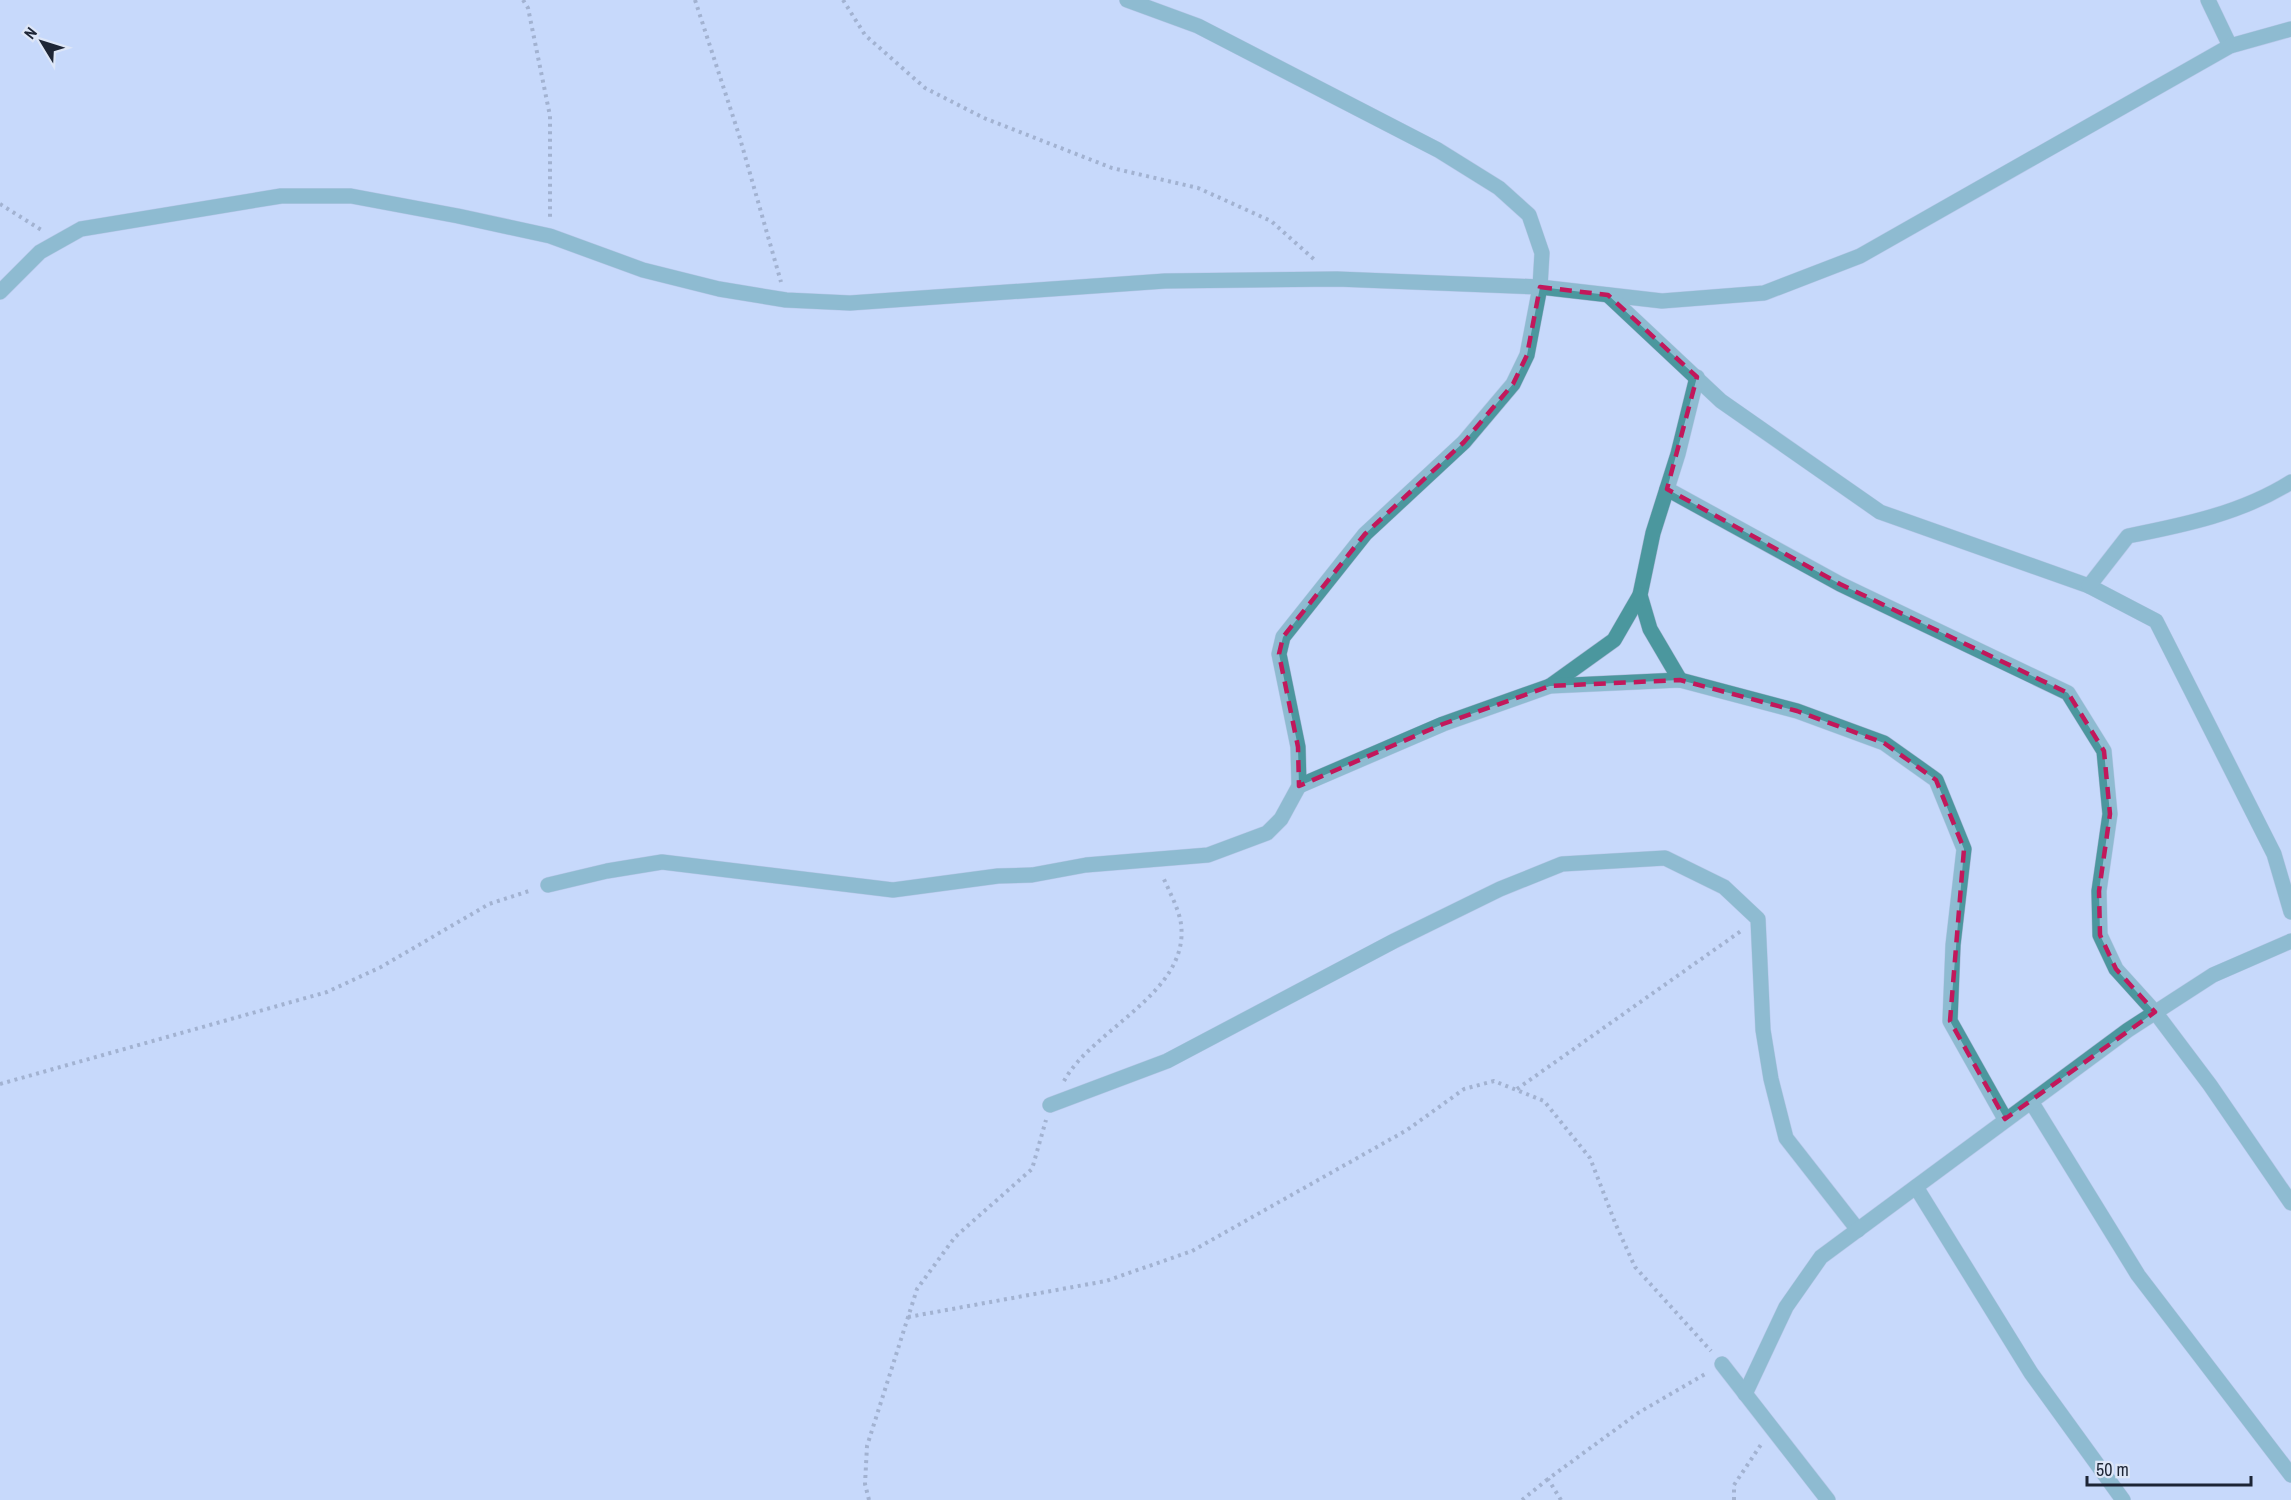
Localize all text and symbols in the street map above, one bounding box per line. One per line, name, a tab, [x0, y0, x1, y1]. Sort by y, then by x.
north arrow	[12, 12, 72, 72]
text: N	[19, 22, 42, 43]
scale bar	[2087, 1449, 2250, 1487]
text: 50 m	[2096, 1457, 2129, 1482]

